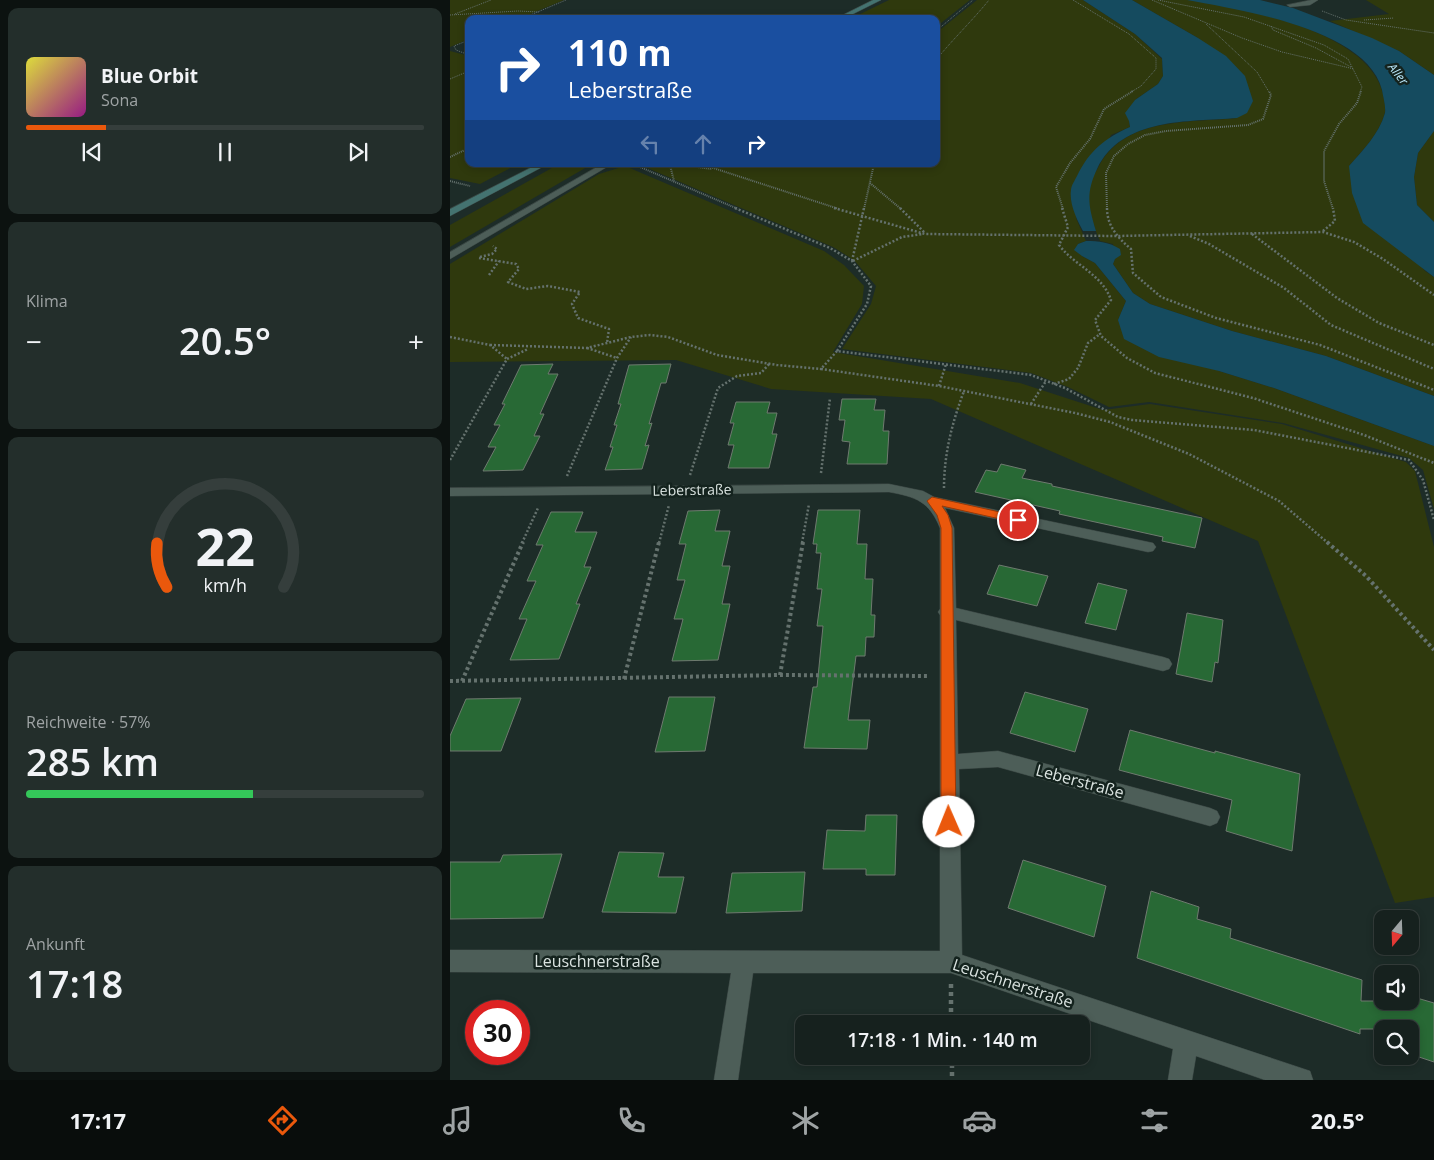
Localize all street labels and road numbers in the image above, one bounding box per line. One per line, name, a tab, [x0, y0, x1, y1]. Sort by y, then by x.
street label: Leberstraße	[652, 479, 732, 500]
street label: Leberstraße	[1034, 759, 1126, 803]
street label: Leuschnerstraße	[534, 950, 660, 972]
street label: Leuschnerstraße	[950, 953, 1076, 1013]

